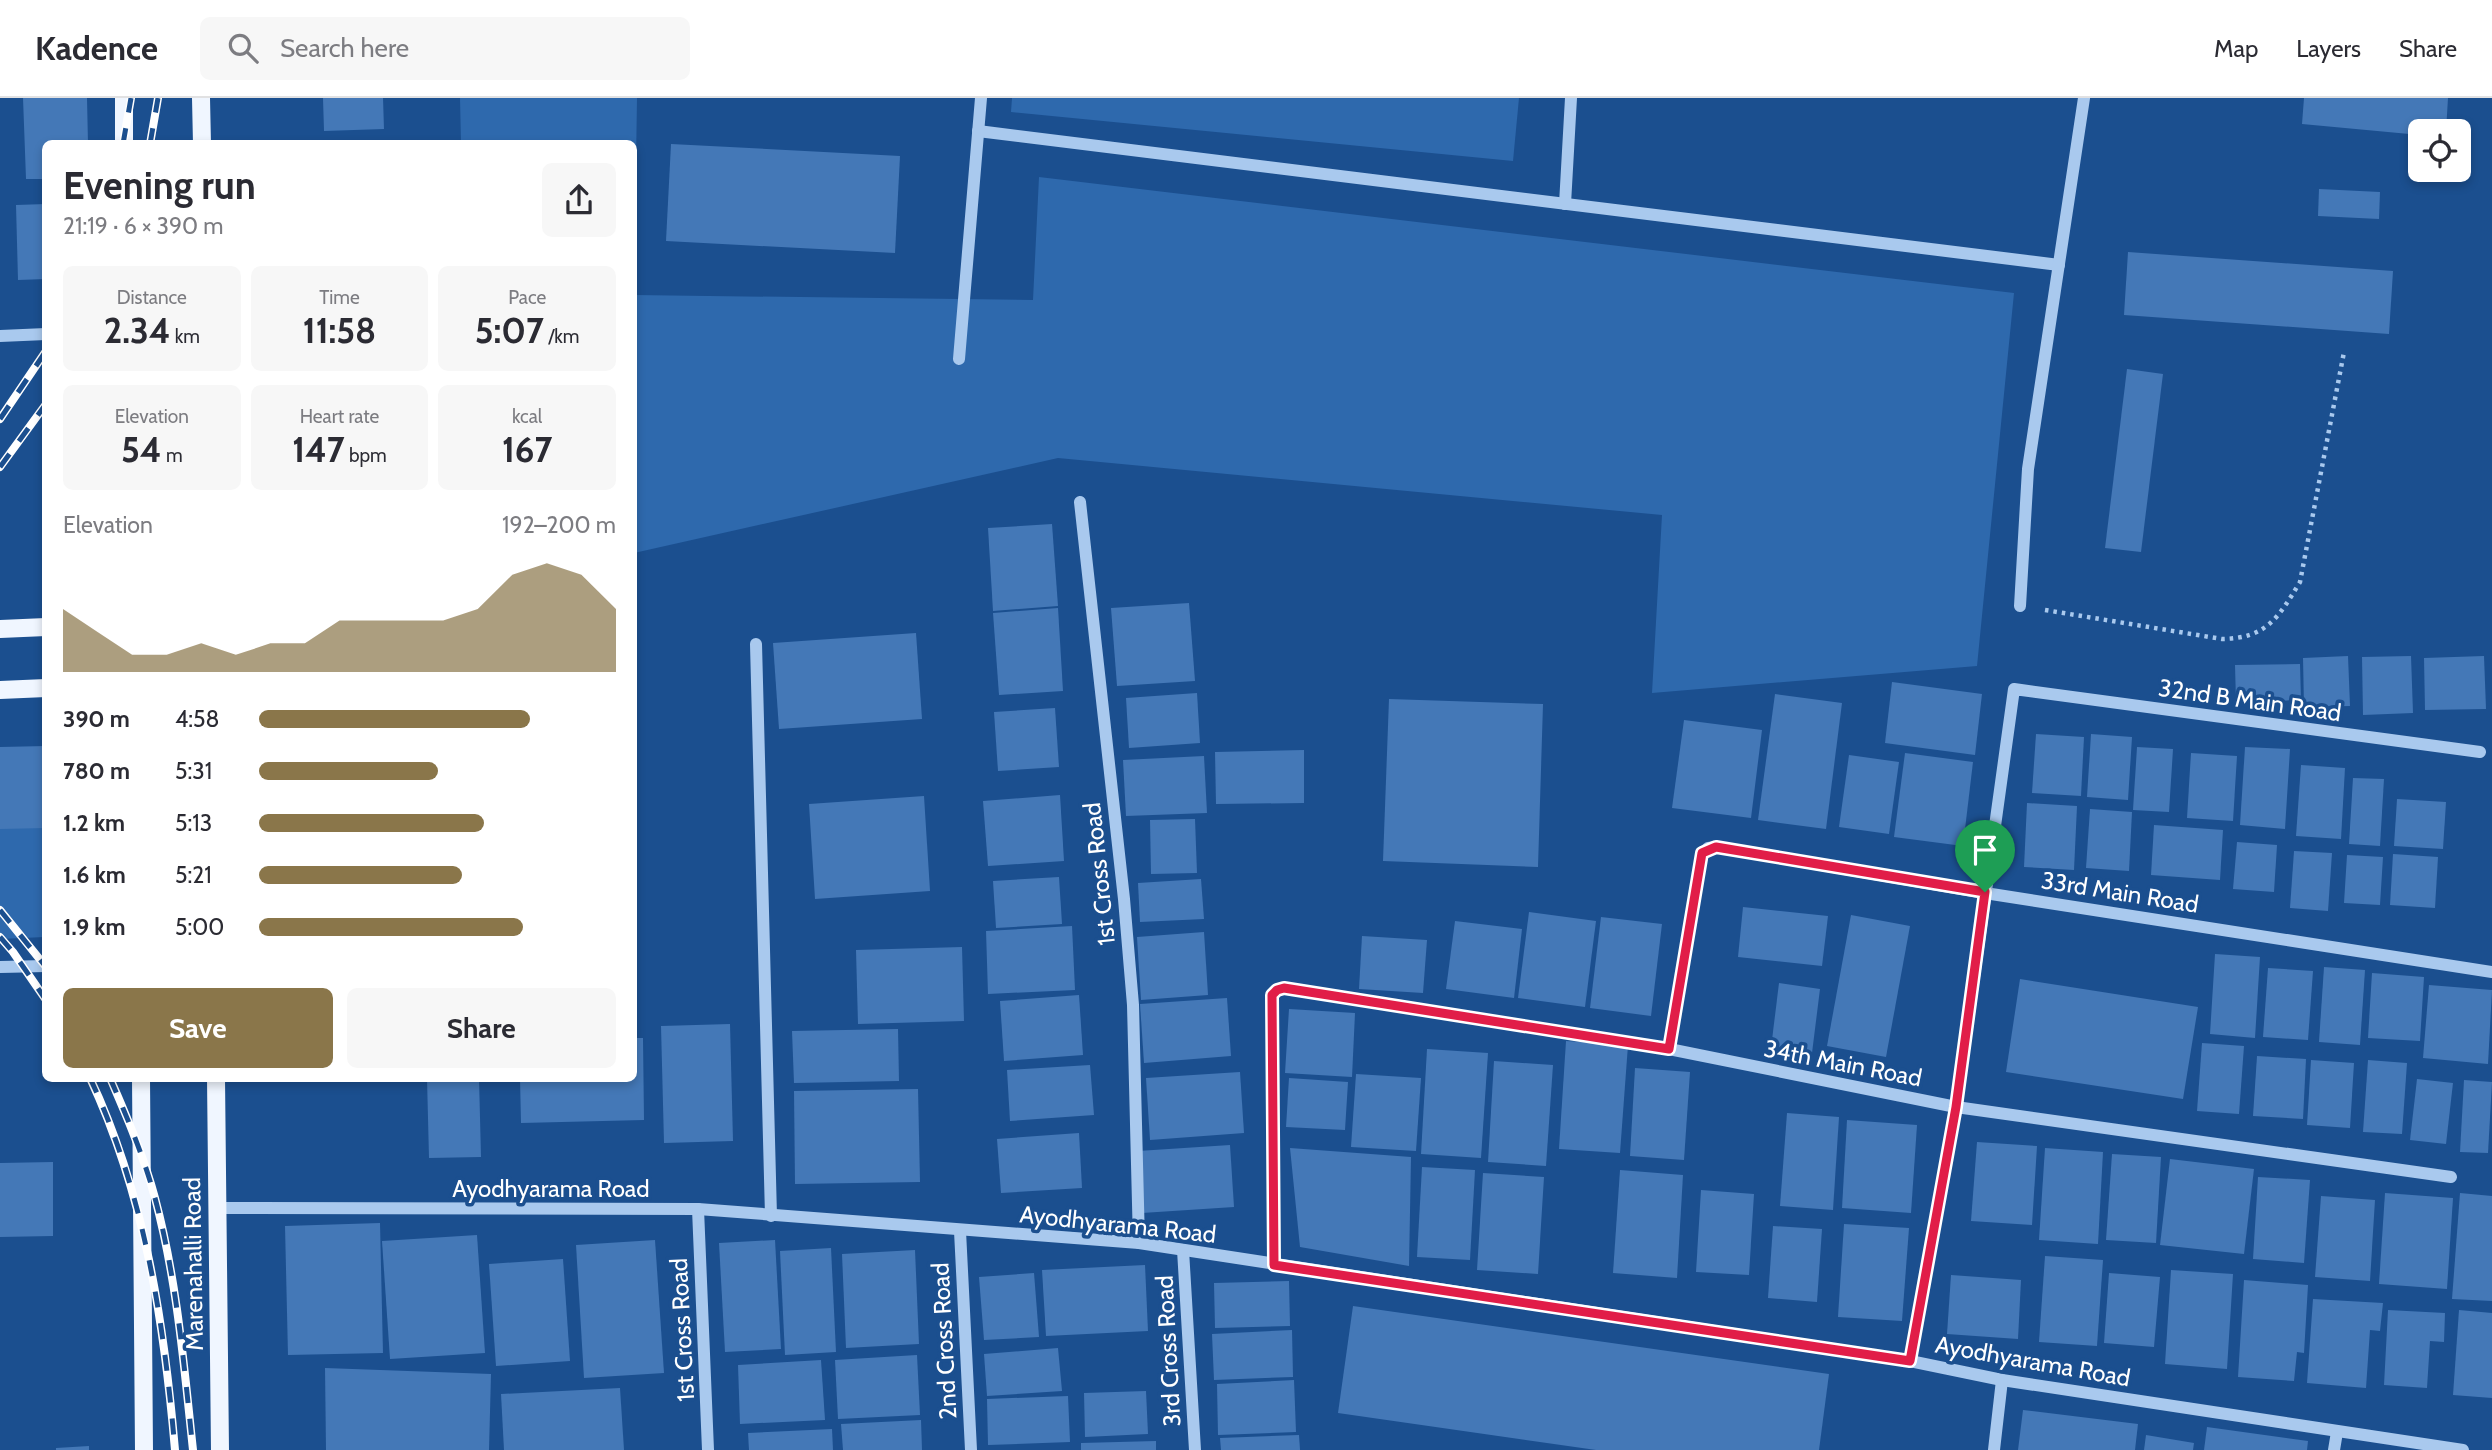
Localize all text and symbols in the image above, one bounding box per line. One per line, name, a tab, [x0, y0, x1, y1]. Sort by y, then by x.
search box	[200, 17, 690, 80]
text: Kadence	[35, 28, 158, 68]
icon: search	[224, 29, 262, 67]
text: Search here	[280, 32, 409, 64]
text: Map	[2214, 34, 2258, 63]
text: Layers	[2296, 34, 2361, 63]
text: Share	[2399, 34, 2457, 63]
map controls	[2408, 119, 2471, 182]
button: locate	[2408, 119, 2471, 182]
text: Evening run	[63, 162, 256, 209]
button: share	[542, 163, 616, 237]
text: 21:19 · 6 × 390 m	[63, 212, 223, 240]
text: Distance	[117, 286, 187, 309]
text: Time	[319, 286, 360, 309]
text: Pace	[508, 286, 546, 309]
text: 2.34	[104, 309, 171, 352]
text: 11:58	[303, 309, 376, 352]
text: 5:07	[475, 309, 544, 352]
text: km	[171, 325, 200, 348]
text: /km	[544, 325, 580, 348]
text: Elevation	[115, 405, 189, 428]
text: Heart rate	[300, 405, 379, 428]
text: kcal	[512, 405, 542, 428]
text: 54	[121, 428, 162, 471]
text: 147	[292, 428, 345, 471]
text: 167	[502, 428, 552, 471]
text: m	[162, 444, 183, 467]
text: bpm	[345, 444, 387, 467]
text: Elevation	[63, 511, 153, 539]
text: 192–200 m	[502, 511, 616, 539]
street label: 32nd B Main Road	[2157, 673, 2343, 727]
text: 390 m	[63, 705, 130, 733]
text: 4:58	[175, 705, 219, 733]
text: 780 m	[63, 757, 130, 785]
text: 5:31	[175, 757, 212, 785]
street label: 1st Cross Road	[1077, 801, 1121, 947]
text: 1.2 km	[63, 809, 125, 837]
text: 5:13	[175, 809, 212, 837]
pin	[1955, 820, 2015, 892]
icon: arrive	[1966, 831, 2004, 869]
text: 1.6 km	[63, 861, 126, 889]
text: 5:21	[175, 861, 212, 889]
street label: 33rd Main Road	[2039, 865, 2201, 919]
text: 1.9 km	[63, 913, 126, 941]
text: 5:00	[175, 913, 224, 941]
button: Save	[63, 988, 333, 1068]
button: Share	[347, 988, 616, 1068]
street label: 34th Main Road	[1762, 1033, 1924, 1093]
street label: Ayodhyarama Road	[452, 1174, 650, 1203]
street label: Marenahalli Road	[177, 1177, 209, 1351]
street label: Ayodhyarama Road	[1018, 1199, 1218, 1249]
street label: 1st Cross Road	[664, 1258, 700, 1402]
street label: 2nd Cross Road	[925, 1262, 963, 1420]
street label: 3rd Cross Road	[1150, 1275, 1186, 1427]
street label: Ayodhyarama Road	[1933, 1330, 2133, 1392]

